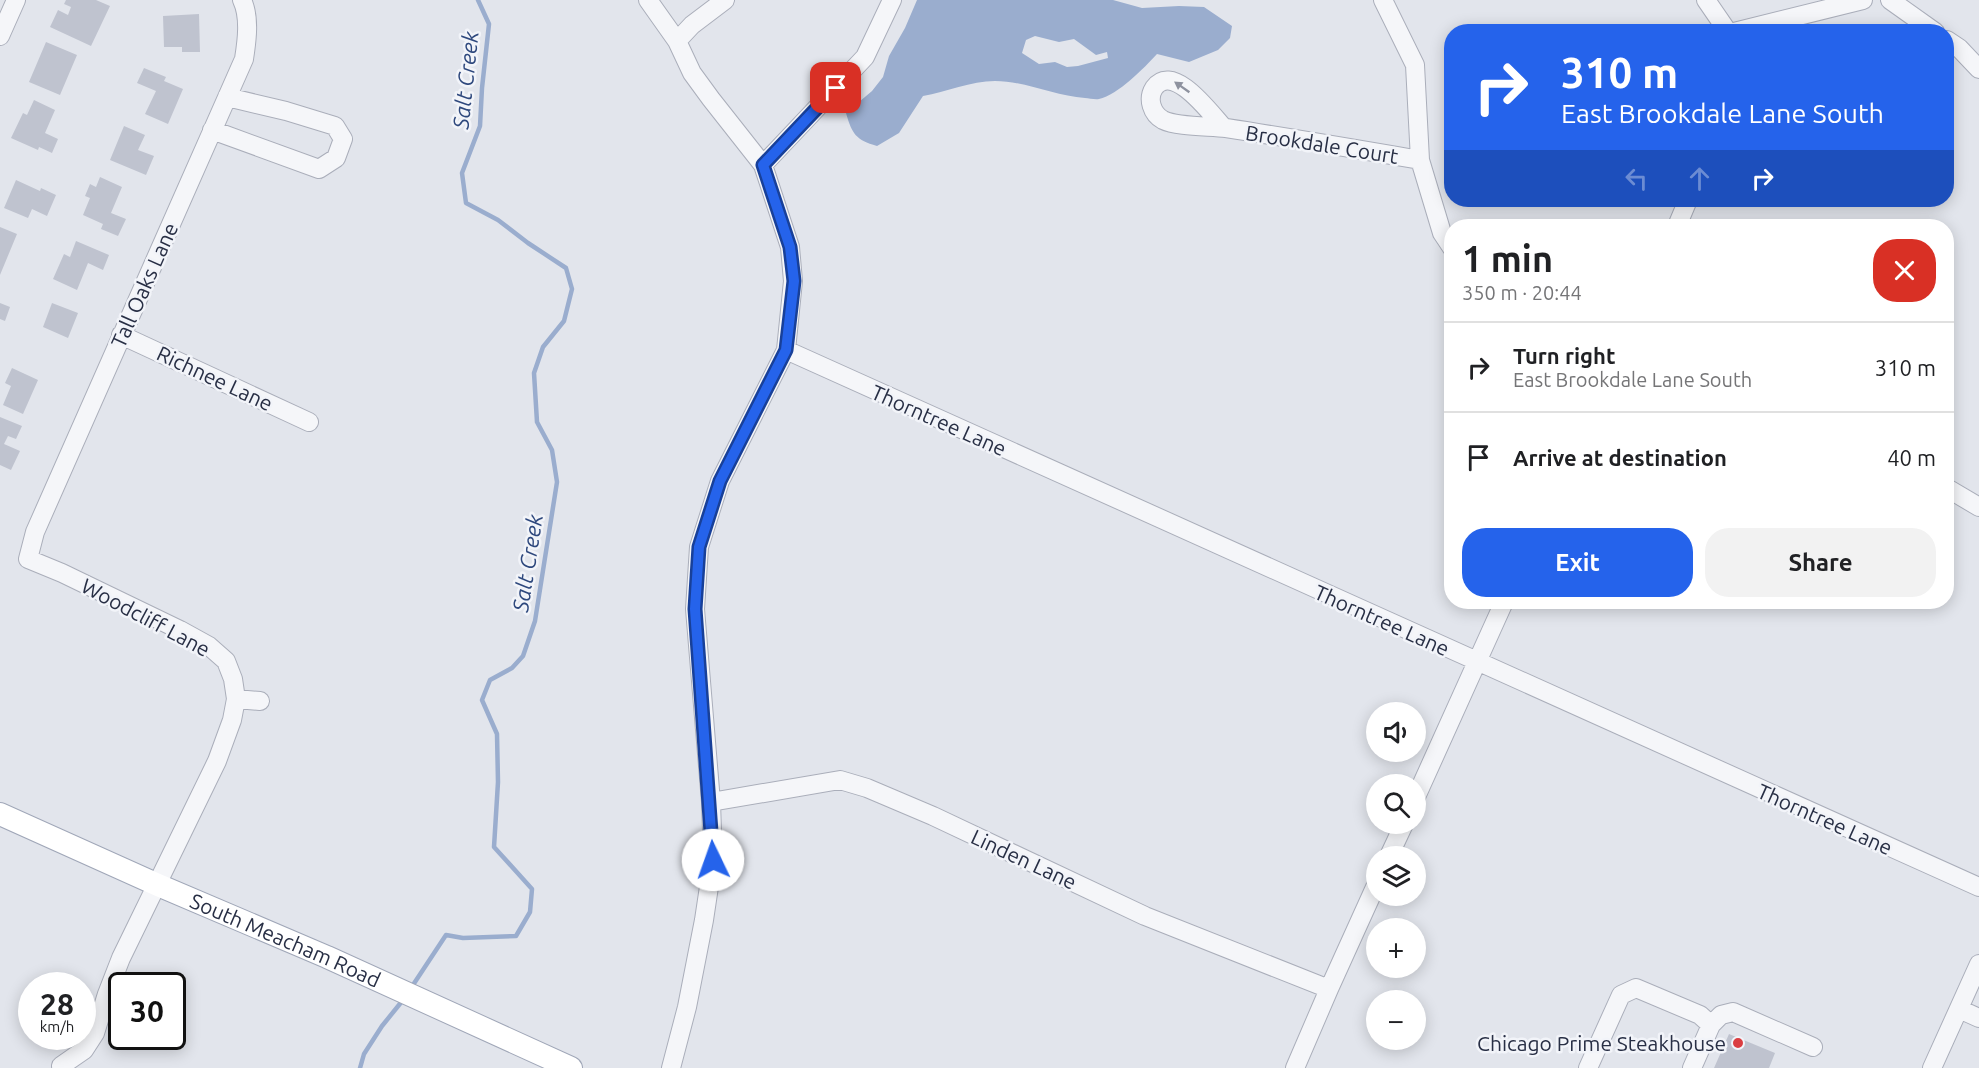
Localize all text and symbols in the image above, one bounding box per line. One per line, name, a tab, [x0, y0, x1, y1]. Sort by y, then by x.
water label: Salt Creek	[447, 29, 483, 131]
icon: right	[1462, 48, 1540, 126]
text: 310 m	[1561, 49, 1678, 96]
pin	[810, 62, 861, 113]
icon: arrive	[819, 71, 852, 104]
one-way arrow	[1175, 81, 1191, 93]
text: East Brookdale Lane South	[1561, 98, 1884, 128]
street label: Brookdale Court	[1244, 120, 1400, 168]
icon: left	[1620, 162, 1653, 195]
icon: ahead	[1683, 162, 1716, 195]
icon: right	[1746, 162, 1779, 195]
street label: Tall Oaks Lane	[106, 219, 182, 351]
text: 1 min	[1462, 238, 1553, 279]
button: close	[1873, 239, 1936, 302]
text: 350 m · 20:44	[1462, 281, 1582, 304]
street label: Richnee Lane	[153, 341, 277, 415]
text: Turn right	[1513, 343, 1615, 368]
icon: right	[1462, 351, 1495, 384]
text: 310 m	[1875, 355, 1936, 380]
text: East Brookdale Lane South	[1513, 368, 1752, 391]
street label: Thorntree Lane	[868, 380, 1010, 460]
icon: arrive	[1462, 441, 1495, 474]
text: Arrive at destination	[1513, 445, 1727, 470]
text: 40 m	[1887, 445, 1936, 470]
water label: Salt Creek	[507, 512, 547, 615]
button: Exit	[1462, 528, 1693, 597]
button: Share	[1705, 528, 1936, 597]
street label: Woodcliff Lane	[78, 573, 214, 661]
street label: Thorntree Lane	[1311, 580, 1453, 660]
map controls	[1366, 702, 1426, 1050]
button: sound	[1366, 702, 1426, 762]
button: search	[1366, 774, 1426, 834]
street label: Thorntree Lane	[1754, 779, 1896, 859]
street label: Linden Lane	[967, 824, 1081, 894]
position arrow	[681, 828, 745, 892]
button: layers	[1366, 846, 1426, 906]
street label: South Meacham Road	[187, 888, 384, 992]
button: +	[1366, 918, 1426, 978]
speed limit sign: 30	[108, 972, 186, 1050]
text: 28	[40, 987, 74, 1021]
button: −	[1366, 990, 1426, 1050]
text: km/h	[40, 1018, 74, 1035]
place label: Chicago Prime Steakhouse	[1477, 1031, 1726, 1055]
marker: Chicago Prime Steakhouse	[1731, 1036, 1745, 1050]

